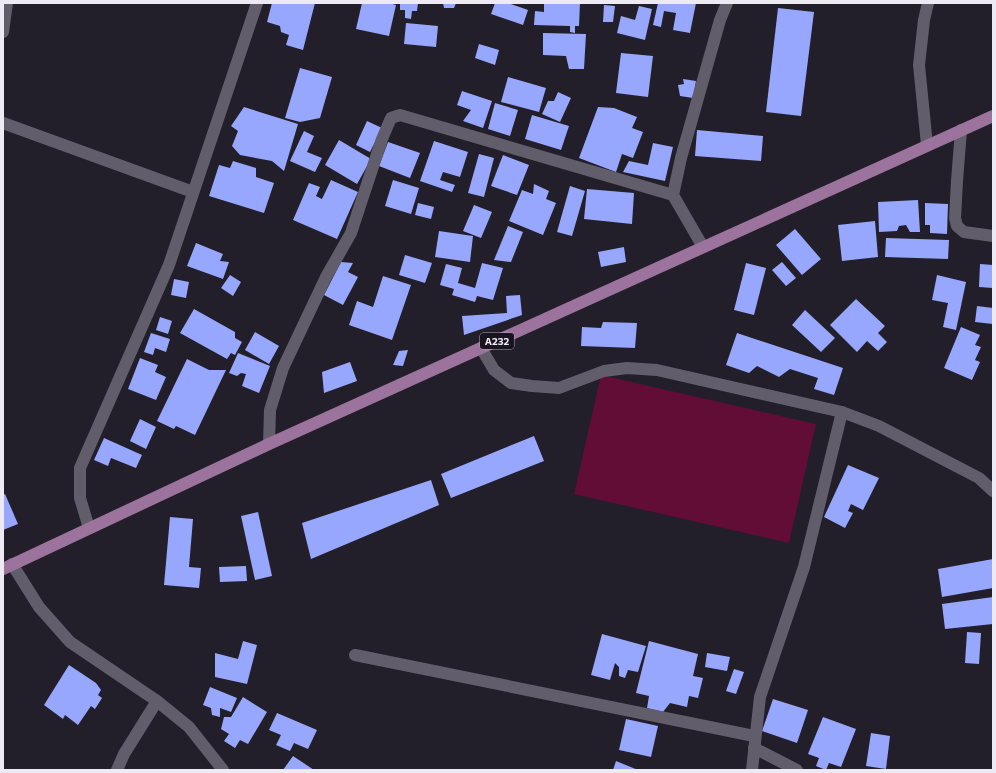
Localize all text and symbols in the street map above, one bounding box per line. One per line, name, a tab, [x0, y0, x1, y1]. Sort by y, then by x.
road number: A232	[480, 333, 514, 349]

